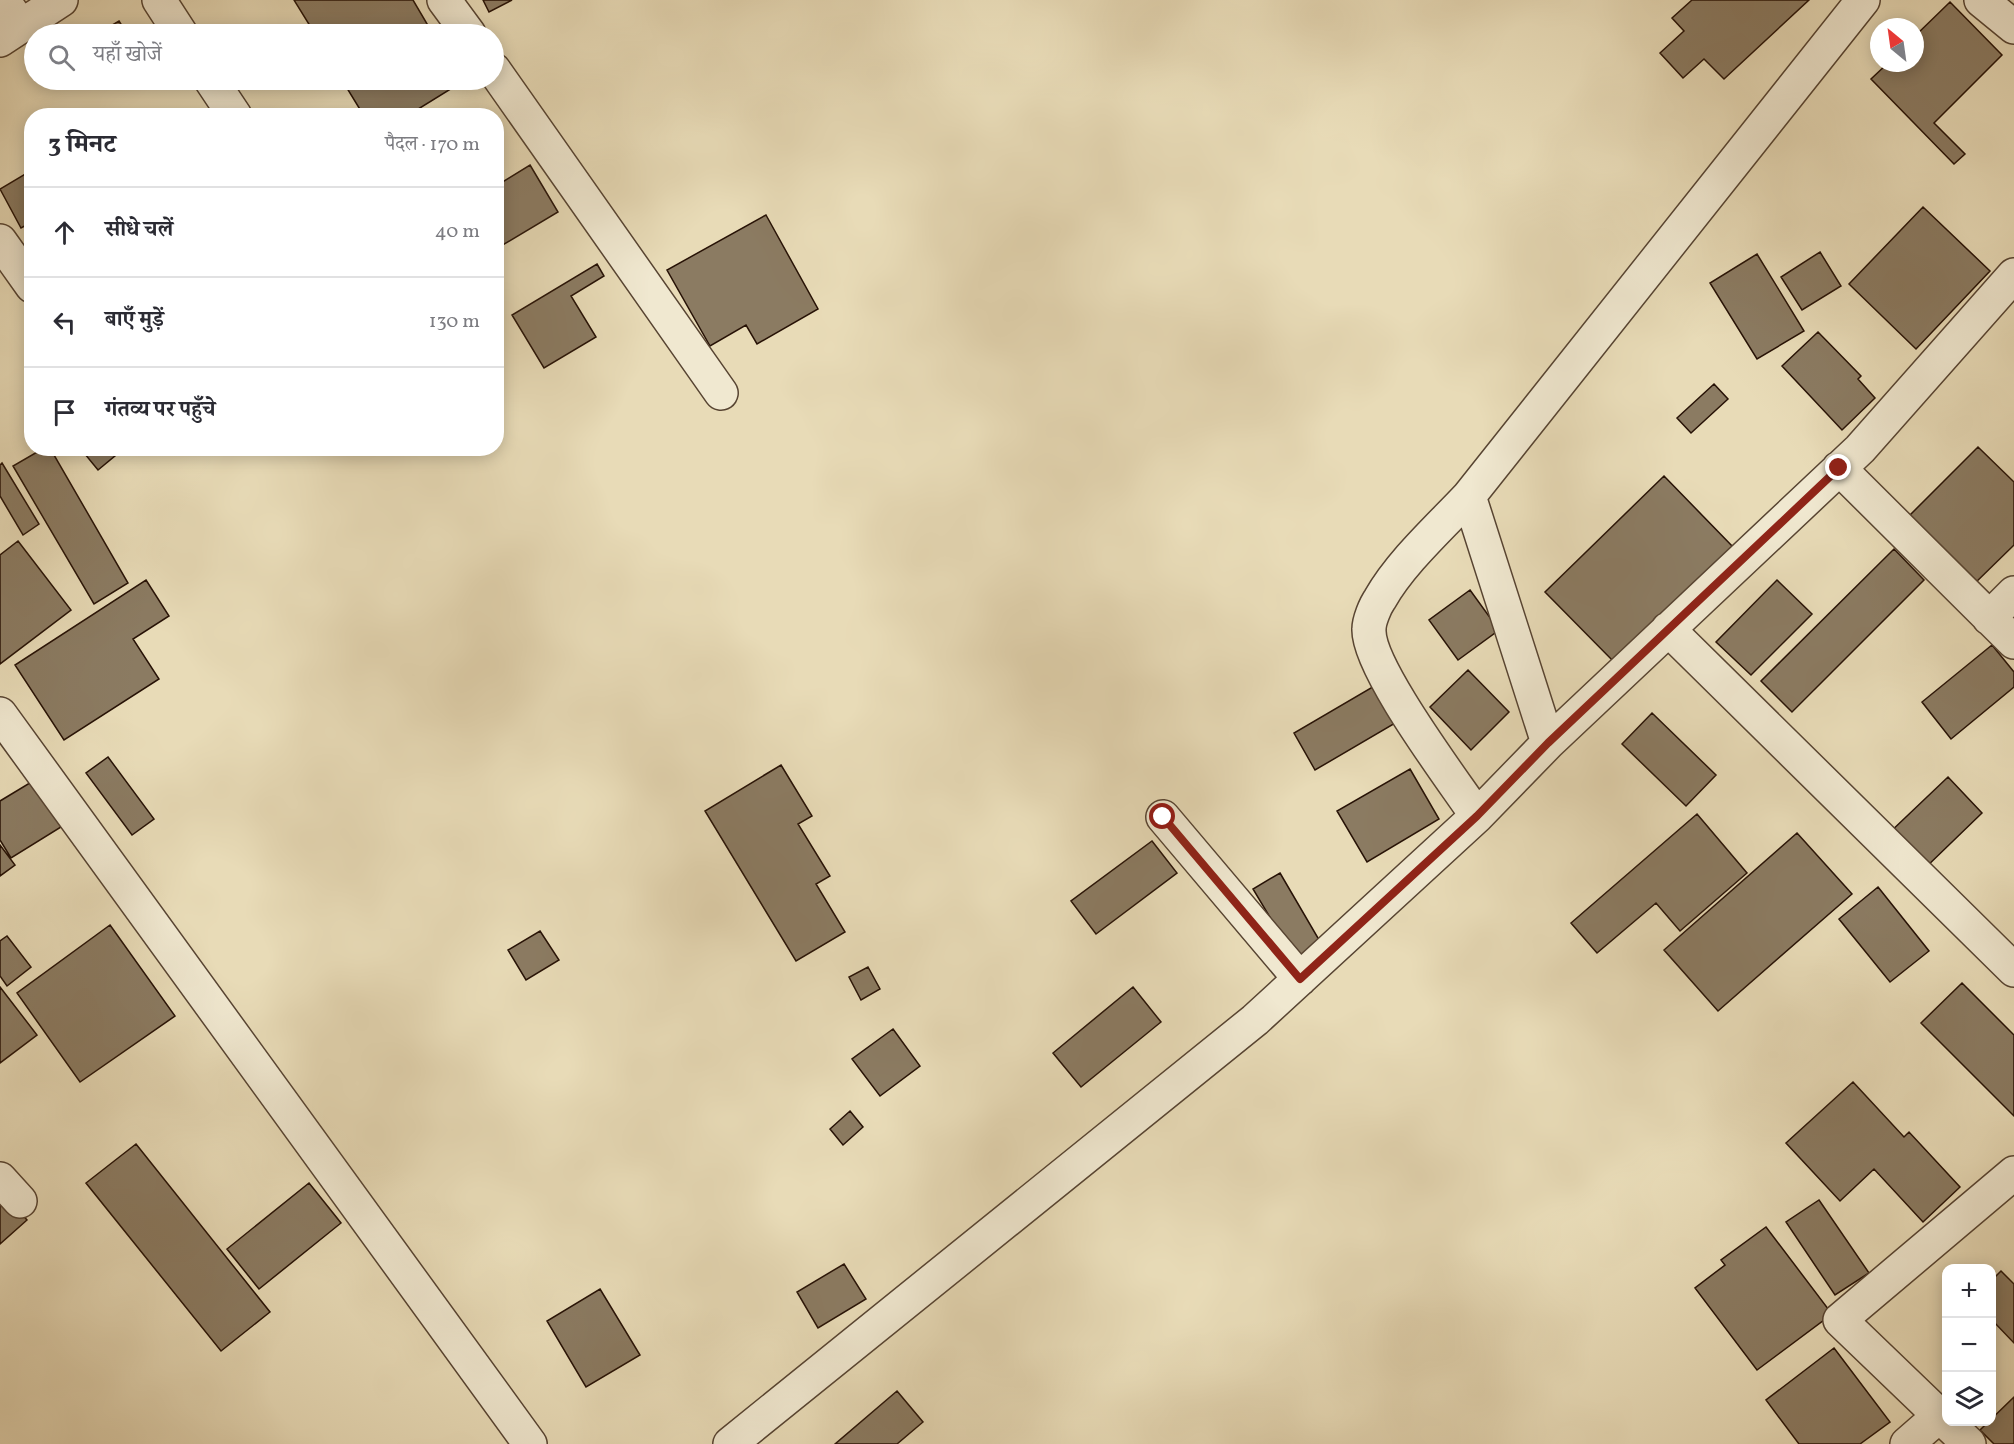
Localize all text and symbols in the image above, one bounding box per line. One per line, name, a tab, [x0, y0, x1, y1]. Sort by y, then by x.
north arrow	[1870, 18, 1924, 72]
search box	[24, 24, 504, 90]
text: यहाँ खोजें	[93, 40, 162, 71]
icon: search	[45, 41, 78, 74]
text: 3 मिनट	[48, 127, 116, 163]
text: पैदल · 170 m	[385, 131, 480, 159]
text: सीधे चलें	[105, 215, 173, 246]
icon: ahead	[48, 216, 81, 249]
text: 40 m	[435, 218, 480, 246]
text: बाएँ मुड़ें	[105, 305, 164, 336]
icon: left	[48, 306, 81, 339]
text: 130 m	[429, 308, 480, 336]
text: गंतव्य पर पहुँचे	[105, 395, 216, 426]
icon: arrive	[48, 396, 81, 429]
route end	[1825, 454, 1851, 480]
route start	[1149, 803, 1175, 829]
map controls	[1942, 1264, 1996, 1426]
button: +	[1942, 1264, 1996, 1318]
button: −	[1942, 1318, 1996, 1372]
button: layers	[1942, 1372, 1996, 1426]

